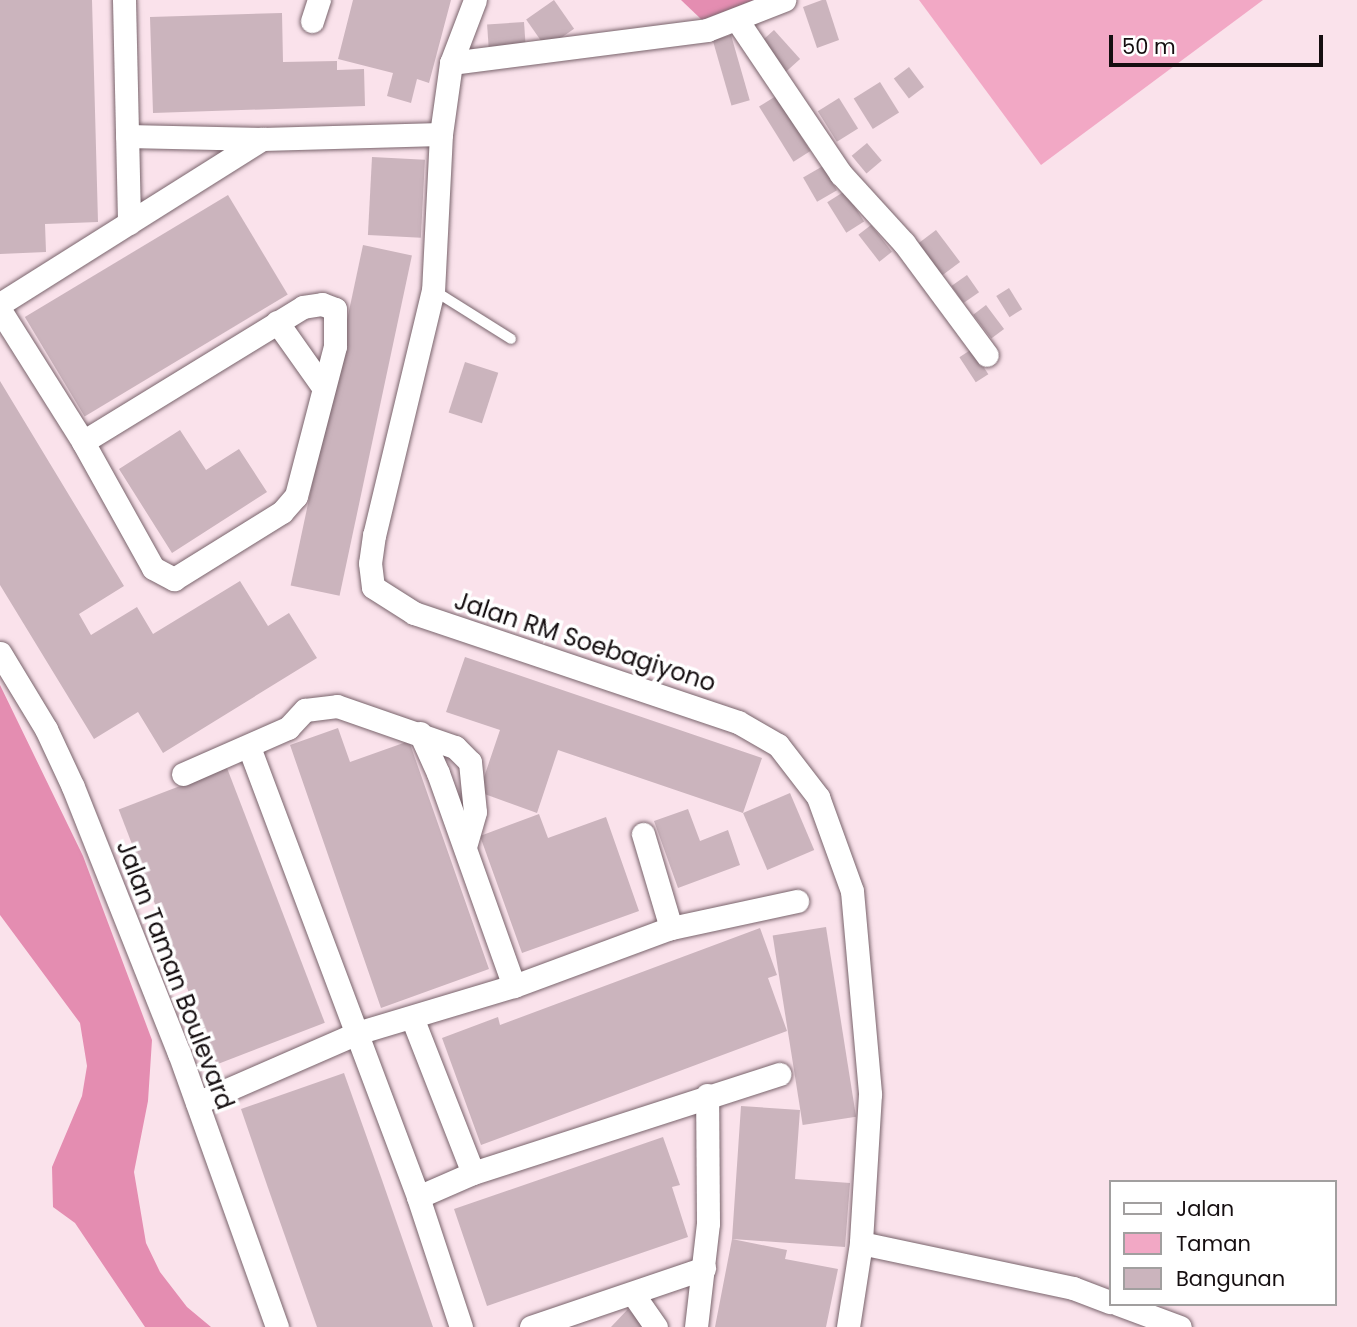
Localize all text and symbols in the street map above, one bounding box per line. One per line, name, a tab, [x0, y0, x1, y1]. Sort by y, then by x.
scale bar	[1112, 21, 1326, 65]
text: 50 m	[1122, 32, 1176, 61]
street label: Jalan RM Soebagiyono	[451, 586, 719, 698]
street label: Jalan Taman Boulevard	[110, 836, 240, 1114]
legend	[1108, 1180, 1336, 1306]
text: Jalan	[1176, 1194, 1234, 1223]
text: Taman	[1176, 1229, 1251, 1258]
text: Bangunan	[1176, 1264, 1285, 1293]

